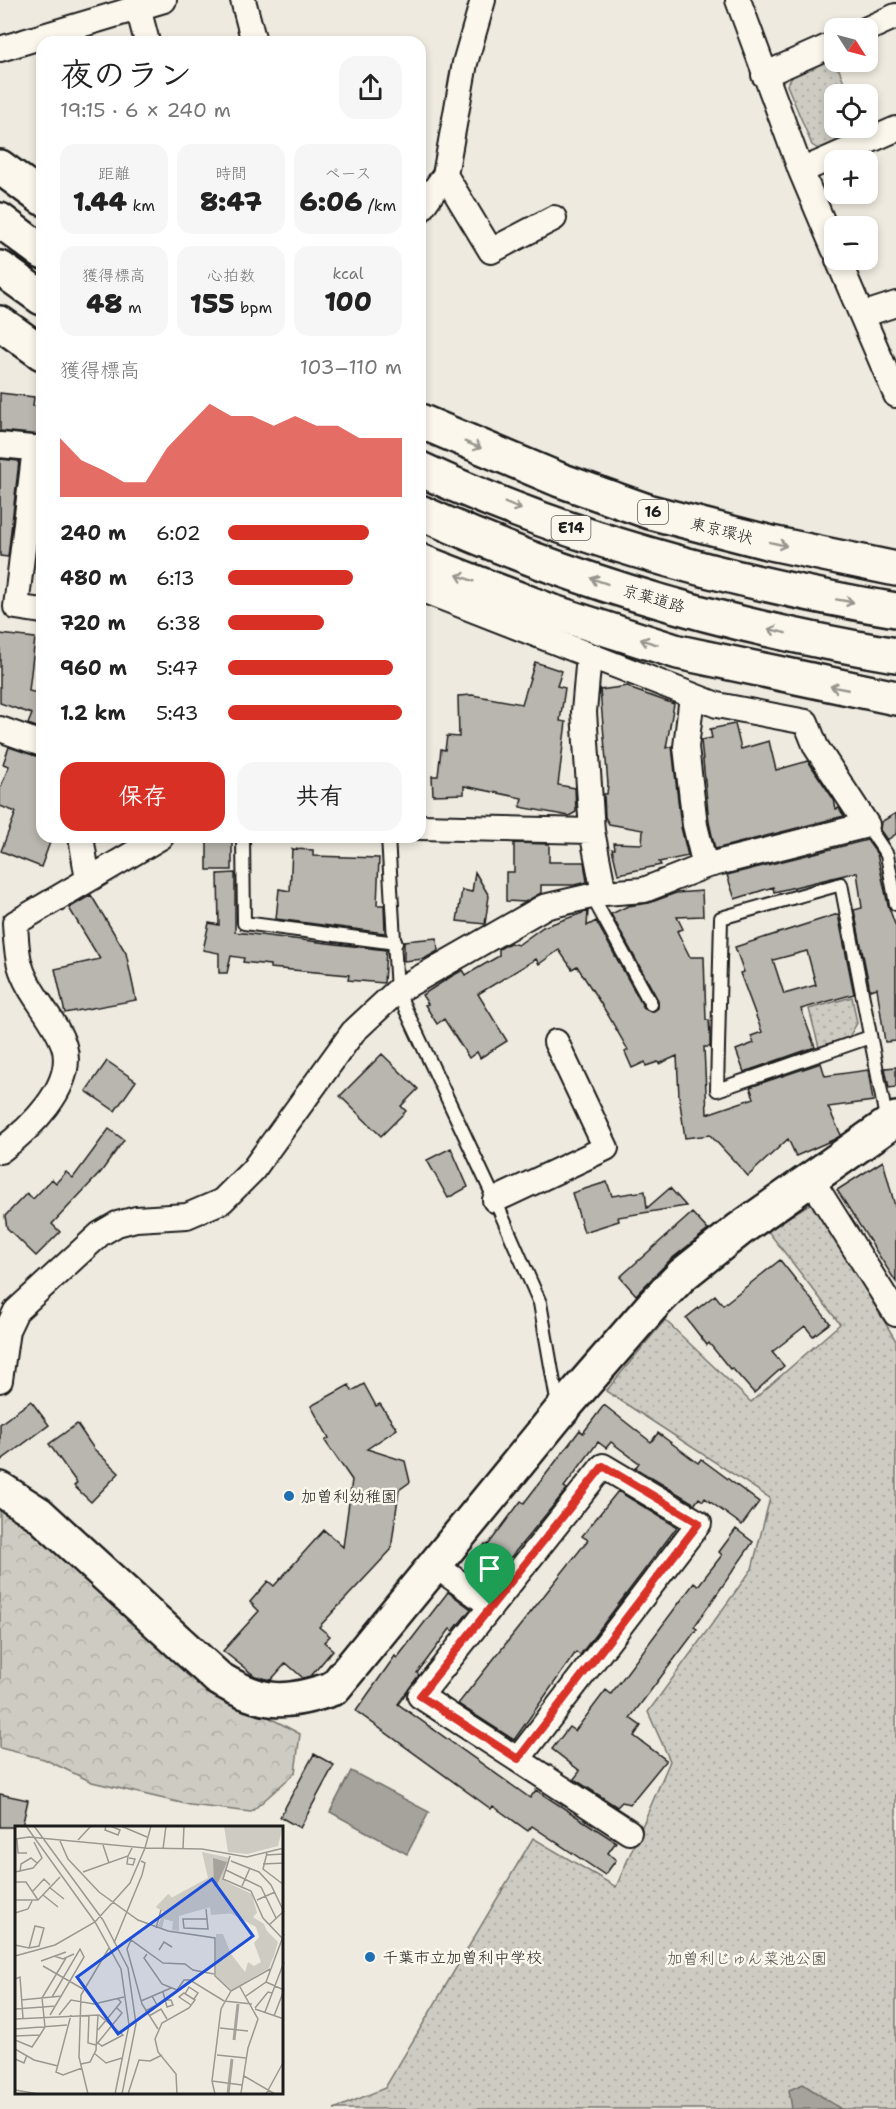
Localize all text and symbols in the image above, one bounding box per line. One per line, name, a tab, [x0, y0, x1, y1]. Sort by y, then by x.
north arrow	[824, 18, 878, 72]
map controls	[824, 18, 878, 270]
text: 夜のラン	[60, 52, 192, 97]
button: share	[339, 56, 402, 119]
button: locate	[824, 84, 878, 138]
text: 19:15 · 6 × 240 m	[60, 97, 231, 123]
button: +	[824, 150, 878, 204]
text: 距離	[98, 163, 130, 184]
text: 時間	[215, 163, 247, 184]
text: ペース	[324, 163, 372, 184]
text: 1.44	[73, 184, 127, 219]
text: 8:47	[200, 184, 262, 219]
text: 6:06	[300, 184, 362, 219]
text: km	[127, 195, 155, 216]
text: /km	[362, 195, 396, 216]
button: −	[824, 216, 878, 270]
text: kcal	[332, 263, 364, 284]
text: 獲得標高	[82, 265, 146, 286]
text: 心拍数	[207, 265, 255, 286]
text: 100	[324, 284, 372, 319]
text: 48	[86, 286, 123, 321]
text: 155	[190, 286, 235, 321]
text: m	[123, 297, 142, 318]
text: bpm	[235, 297, 272, 318]
text: 103–110 m	[300, 354, 402, 380]
text: 獲得標高	[60, 357, 140, 383]
one-way arrow	[464, 440, 482, 451]
road number: 16	[638, 500, 668, 524]
one-way arrow	[504, 502, 522, 513]
street label: 東京環状	[688, 513, 755, 548]
road number: E14	[552, 516, 590, 540]
text: 240 m	[60, 520, 126, 546]
text: 6:02	[156, 520, 201, 546]
one-way arrow	[768, 539, 787, 550]
text: 480 m	[60, 565, 127, 591]
text: 6:13	[156, 565, 195, 591]
one-way arrow	[456, 572, 475, 583]
one-way arrow	[590, 575, 609, 586]
street label: 京葉道路	[620, 580, 688, 617]
one-way arrow	[834, 596, 854, 607]
text: 720 m	[60, 610, 126, 636]
text: 6:38	[156, 610, 201, 636]
one-way arrow	[768, 624, 787, 636]
one-way arrow	[640, 636, 659, 647]
text: 960 m	[60, 655, 127, 681]
text: 5:47	[156, 655, 198, 681]
one-way arrow	[829, 682, 849, 693]
text: 1.2 km	[60, 700, 126, 726]
text: 5:43	[156, 700, 198, 726]
button: 保存	[60, 762, 225, 831]
button: 共有	[237, 762, 402, 831]
place label: 加曽利幼稚園	[301, 1486, 397, 1507]
marker: 加曽利幼稚園	[282, 1489, 296, 1503]
pin	[464, 1543, 515, 1605]
icon: arrive	[473, 1552, 506, 1585]
inset map	[15, 1826, 284, 2094]
place label: 千葉市立加曽利中学校	[382, 1947, 542, 1968]
park label: 加曽利じゅん菜池公園	[667, 1948, 827, 1969]
marker: 千葉市立加曽利中学校	[363, 1950, 377, 1964]

